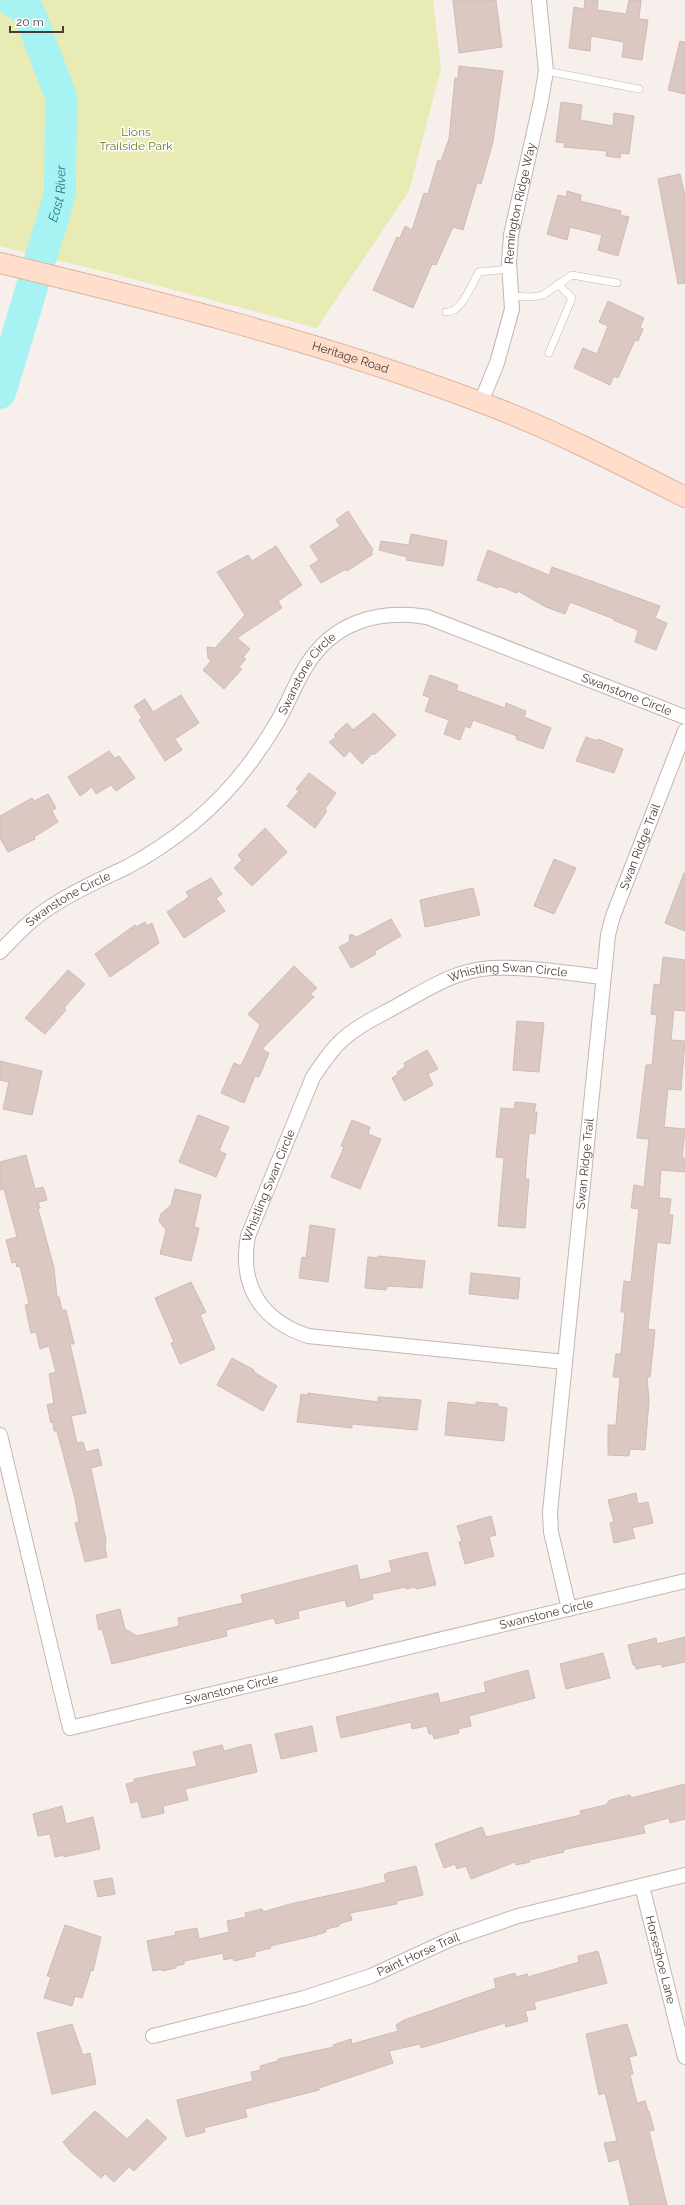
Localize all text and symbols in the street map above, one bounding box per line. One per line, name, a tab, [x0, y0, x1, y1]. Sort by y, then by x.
scale bar	[10, 8, 63, 34]
text: 20 m	[16, 15, 44, 29]
park label: Lions Trailside Park	[99, 125, 173, 153]
street label: Remington Ridge Way	[502, 141, 539, 265]
water label: East River	[45, 165, 68, 224]
street label: Heritage Road	[310, 339, 391, 376]
street label: Swanstone Circle	[275, 629, 339, 717]
street label: Swanstone Circle	[579, 670, 674, 718]
street label: Swan Ridge Trail	[617, 801, 663, 892]
street label: Swanstone Circle	[23, 869, 113, 930]
street label: Whistling Swan Circle	[446, 961, 568, 985]
street label: Swan Ridge Trail	[573, 1117, 597, 1210]
street label: Whistling Swan Circle	[239, 1127, 298, 1244]
street label: Swanstone Circle	[498, 1596, 595, 1632]
street label: Swanstone Circle	[183, 1671, 280, 1707]
street label: Horseshoe Lane	[643, 1914, 678, 2005]
street label: Paint Horse Trail	[375, 1929, 462, 1979]

